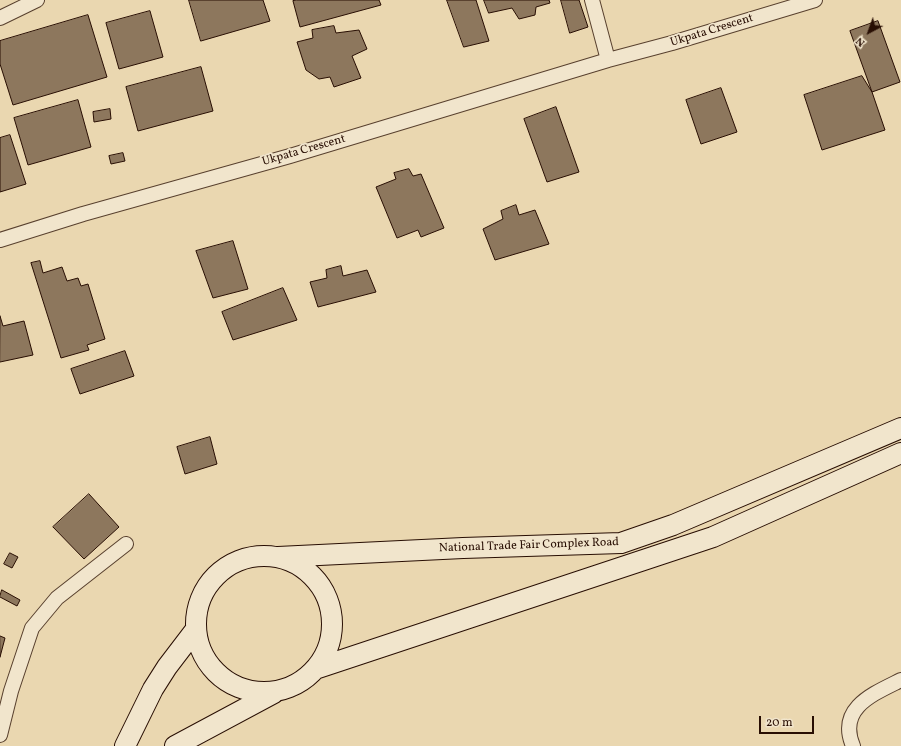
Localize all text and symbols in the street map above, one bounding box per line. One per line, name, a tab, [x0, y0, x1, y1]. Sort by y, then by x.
street label: Ukpata Crescent	[669, 12, 755, 50]
north arrow	[849, 12, 889, 52]
text: N	[853, 33, 869, 50]
street label: Ukpata Crescent	[261, 132, 347, 170]
street label: National Trade Fair Complex Road	[439, 536, 619, 556]
scale bar	[761, 708, 816, 734]
text: 20 m	[766, 715, 793, 731]

